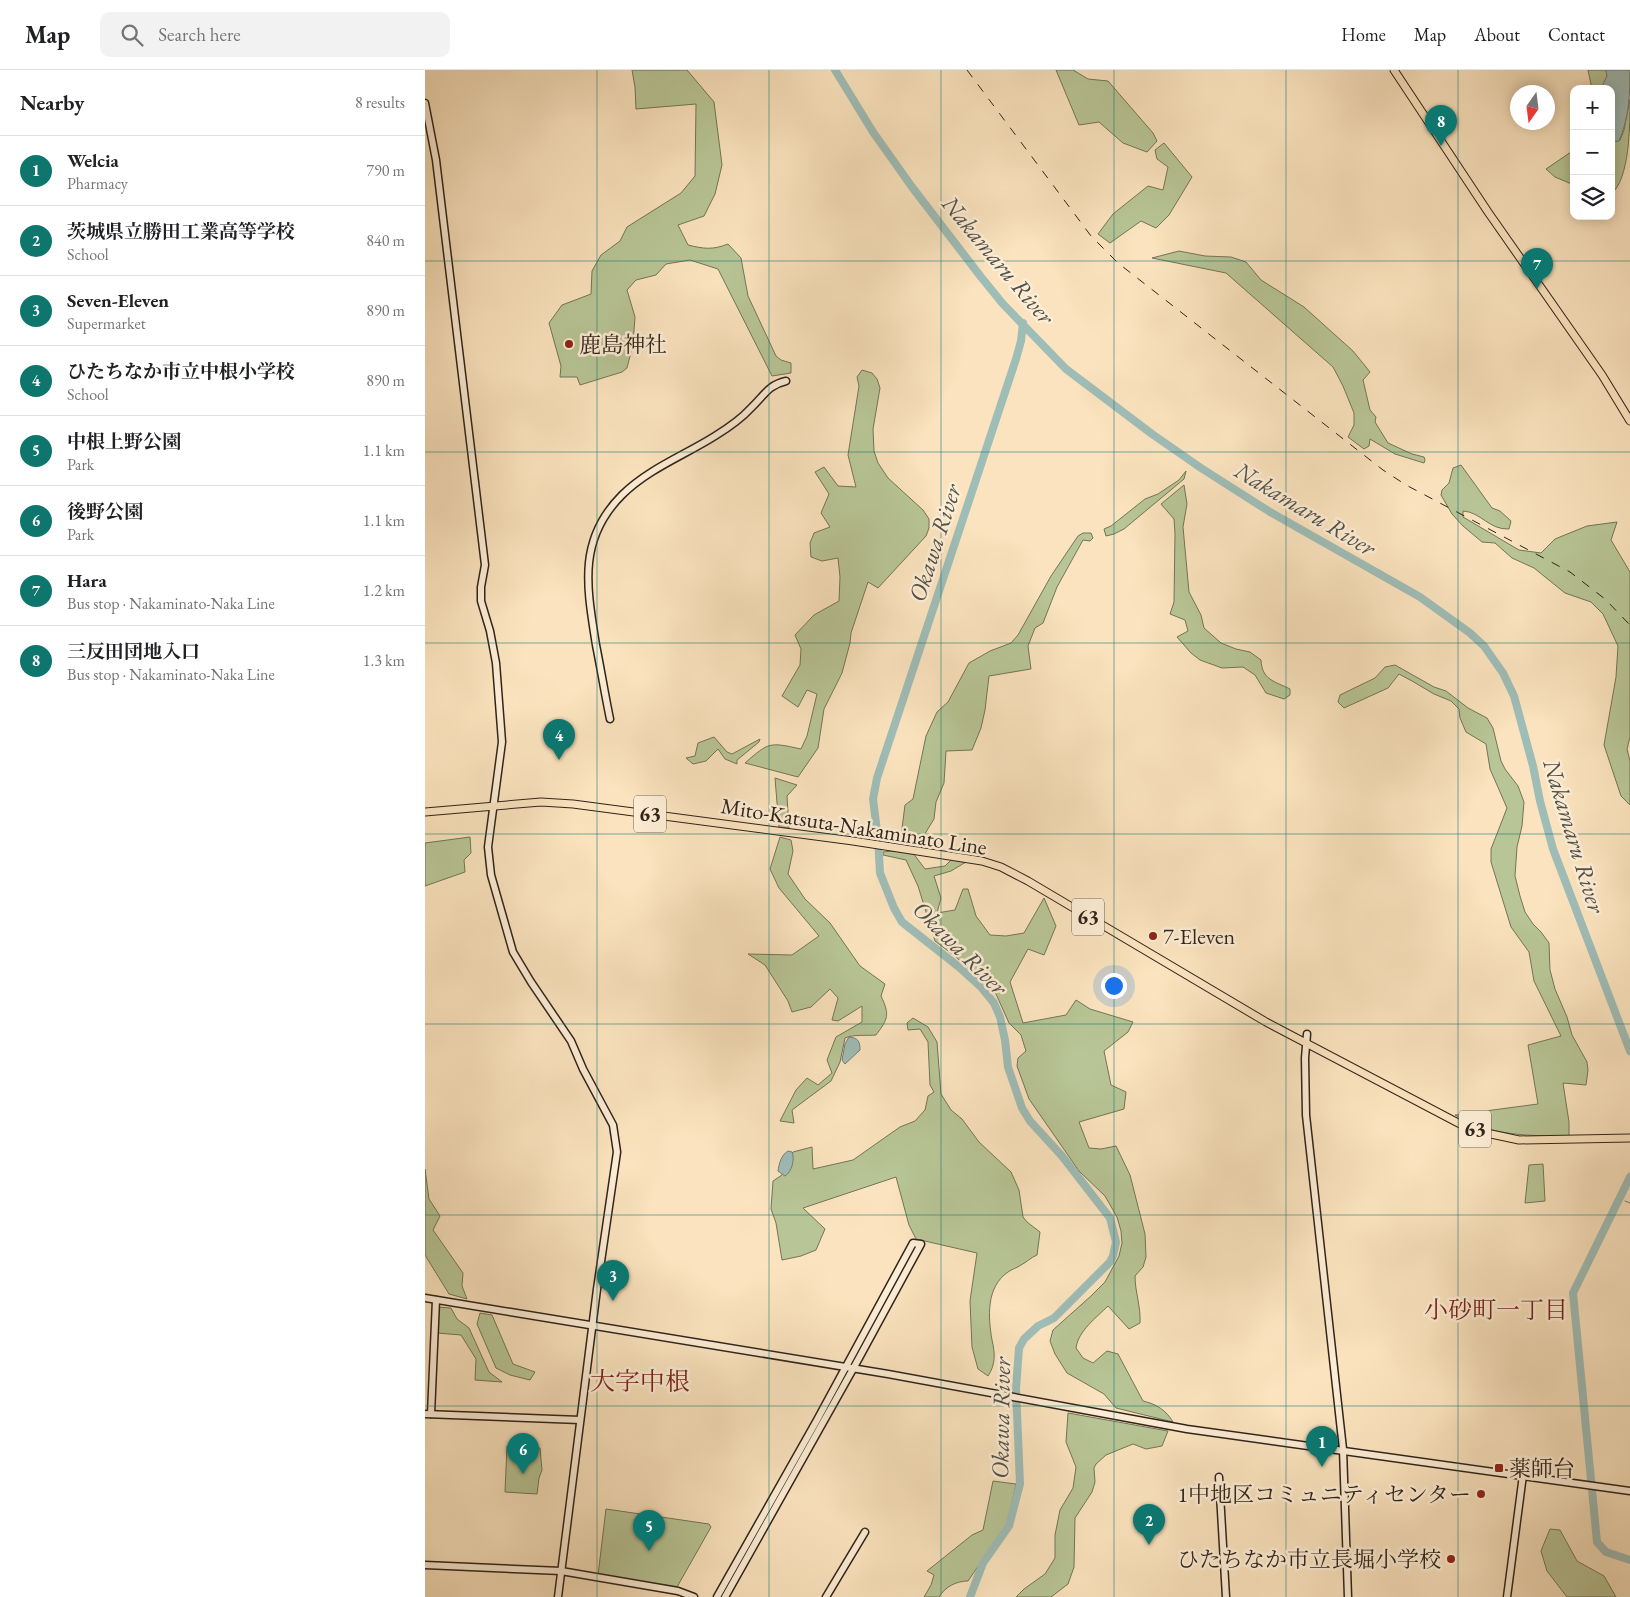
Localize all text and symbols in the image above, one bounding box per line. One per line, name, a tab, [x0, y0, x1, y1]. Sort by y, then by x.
search box	[100, 12, 450, 57]
text: Map	[25, 19, 70, 50]
icon: search	[118, 21, 146, 49]
text: Search here	[158, 22, 241, 47]
text: Home	[1341, 23, 1386, 46]
text: Map	[1414, 23, 1446, 46]
text: About	[1474, 23, 1520, 46]
text: Contact	[1548, 23, 1605, 46]
north arrow	[1510, 85, 1555, 130]
map controls	[1570, 85, 1615, 220]
button: +	[1570, 85, 1615, 130]
text: Nearby	[20, 89, 84, 116]
text: 8 results	[355, 92, 405, 113]
pin: 8	[1425, 105, 1457, 146]
button: −	[1570, 130, 1615, 175]
text: Welcia	[67, 148, 119, 173]
text: 1	[32, 160, 40, 181]
text: 790 m	[366, 160, 405, 181]
text: Pharmacy	[67, 173, 128, 194]
button: layers	[1570, 175, 1615, 220]
water label: Nakamaru River	[935, 188, 1063, 332]
text: 茨城県立勝田工業高等学校	[67, 219, 295, 244]
text: 2	[32, 230, 40, 251]
text: 840 m	[366, 230, 405, 251]
text: School	[67, 244, 109, 265]
pin: 7	[1521, 248, 1553, 289]
text: Seven-Eleven	[67, 288, 169, 313]
text: 3	[32, 300, 40, 321]
text: 890 m	[366, 300, 405, 321]
text: Supermarket	[67, 313, 146, 334]
place label: 鹿島神社	[579, 330, 667, 359]
marker: 鹿島神社	[563, 338, 575, 350]
text: ひたちなか市立中根小学校	[67, 359, 295, 384]
text: 4	[32, 370, 40, 391]
text: 890 m	[366, 370, 405, 391]
text: School	[67, 384, 109, 405]
text: 中根上野公園	[67, 429, 181, 454]
text: 5	[32, 440, 40, 461]
text: 1.1 km	[363, 440, 405, 461]
text: Park	[67, 454, 94, 475]
water label: Nakamaru River	[1228, 454, 1383, 564]
water label: Okawa River	[901, 478, 969, 605]
text: 後野公園	[67, 499, 143, 524]
text: 6	[32, 510, 40, 531]
text: 1.1 km	[363, 510, 405, 531]
text: Park	[67, 524, 94, 545]
text: Hara	[67, 568, 107, 593]
text: 7	[32, 580, 40, 601]
text: 1.2 km	[363, 580, 405, 601]
text: Bus stop · Nakaminato-Naka Line	[67, 593, 275, 614]
text: 三反田団地入口	[67, 639, 200, 664]
text: 8	[32, 650, 40, 671]
text: 1.3 km	[363, 650, 405, 671]
text: Bus stop · Nakaminato-Naka Line	[67, 664, 275, 685]
pin: 4	[543, 719, 575, 760]
water label: Nakamaru River	[1536, 754, 1613, 918]
street label: Mito-Katsuta-Nakaminato Line	[719, 791, 989, 862]
road number: 63	[634, 796, 666, 832]
water label: Okawa River	[906, 894, 1016, 1003]
road number: 63	[1072, 899, 1104, 936]
place label: 7-Eleven	[1163, 922, 1236, 951]
marker: 7-Eleven	[1147, 930, 1159, 942]
your location	[1101, 973, 1127, 999]
road number: 63	[1459, 1110, 1491, 1148]
pin: 3	[597, 1260, 629, 1301]
district label: 小砂町一丁目	[1424, 1294, 1568, 1325]
water label: Okawa River	[984, 1355, 1017, 1479]
district label: 大字中根	[590, 1365, 690, 1397]
pin: 1	[1306, 1426, 1338, 1467]
pin: 6	[507, 1433, 539, 1474]
place label: 薬師台	[1509, 1454, 1575, 1483]
marker: 薬師台	[1493, 1462, 1505, 1474]
place label: 1中地区コミュニティセンター	[1178, 1480, 1471, 1509]
marker: 1中地区コミュニティセンター	[1475, 1488, 1487, 1500]
pin: 2	[1133, 1504, 1165, 1545]
pin: 5	[633, 1510, 665, 1551]
place label: ひたちなか市立長堀小学校	[1177, 1545, 1441, 1574]
marker: ひたちなか市立長堀小学校	[1445, 1553, 1457, 1565]

